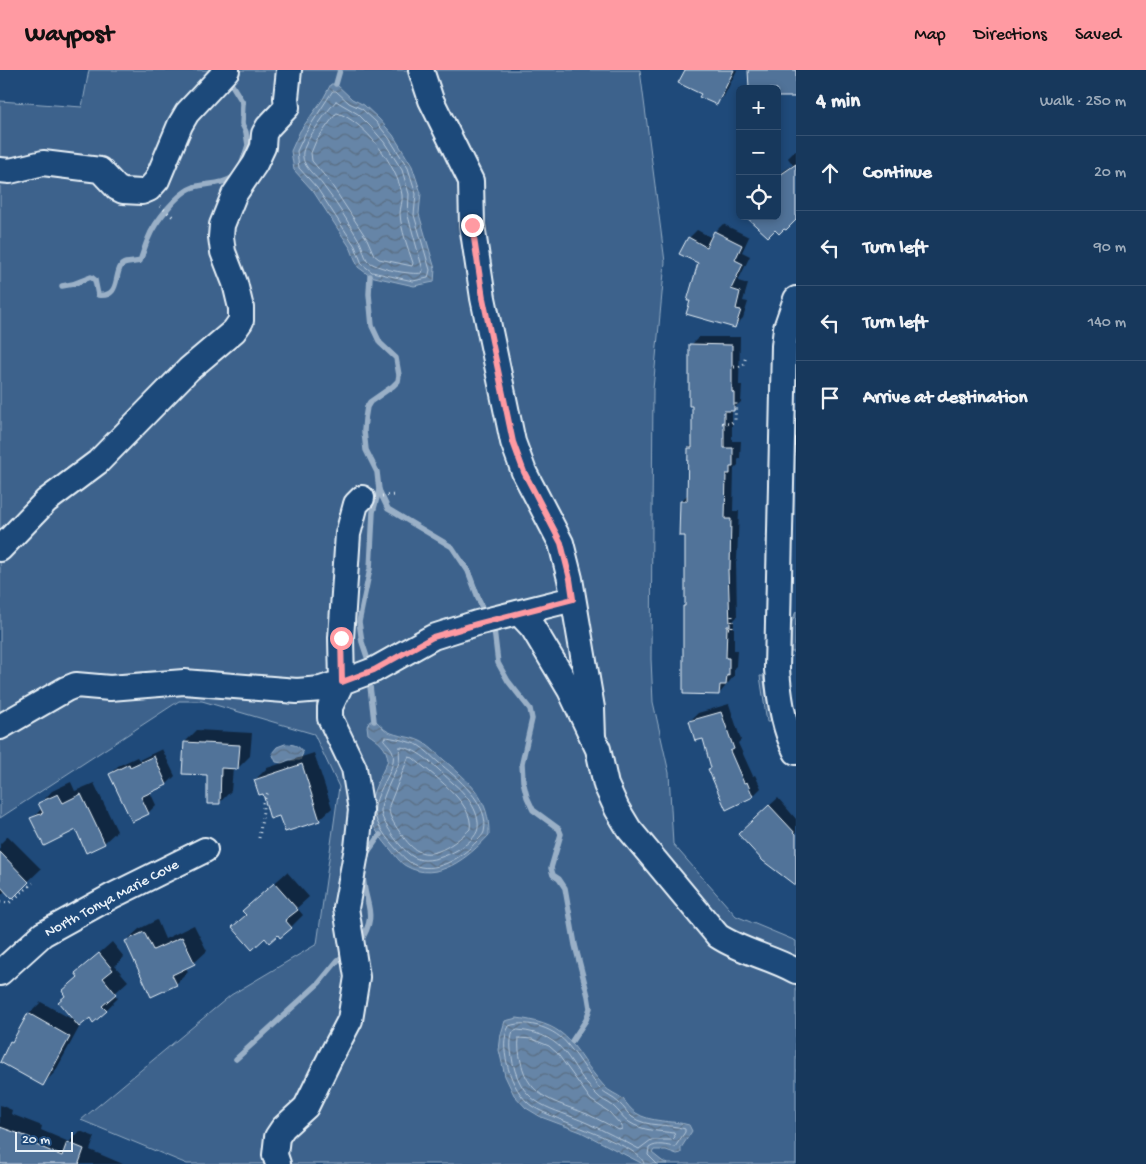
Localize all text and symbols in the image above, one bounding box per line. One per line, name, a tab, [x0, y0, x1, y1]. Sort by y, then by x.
text: Waypost	[25, 21, 113, 50]
text: Map	[914, 25, 946, 46]
text: Directions	[974, 25, 1047, 46]
text: Saved	[1075, 25, 1121, 46]
map controls	[736, 85, 781, 220]
button: +	[736, 85, 781, 130]
text: 4 min	[816, 90, 860, 115]
text: Walk · 250 m	[1040, 93, 1126, 112]
button: −	[736, 130, 781, 175]
icon: ahead	[816, 159, 844, 187]
text: Continue	[863, 162, 932, 185]
text: 20 m	[1094, 164, 1126, 183]
button: locate	[736, 175, 781, 220]
route end	[461, 214, 484, 237]
icon: left	[816, 234, 844, 262]
text: Turn left	[863, 237, 927, 260]
text: 90 m	[1094, 239, 1126, 258]
icon: left	[816, 309, 844, 337]
text: Turn left	[863, 312, 927, 335]
text: 140 m	[1088, 314, 1126, 333]
icon: arrive	[816, 384, 844, 412]
text: Arrive at destination	[863, 387, 1027, 410]
route start	[330, 627, 353, 650]
street label: North Tonya Marie Cove	[42, 856, 182, 942]
scale bar	[15, 1129, 72, 1152]
text: 20 m	[22, 1132, 50, 1149]

